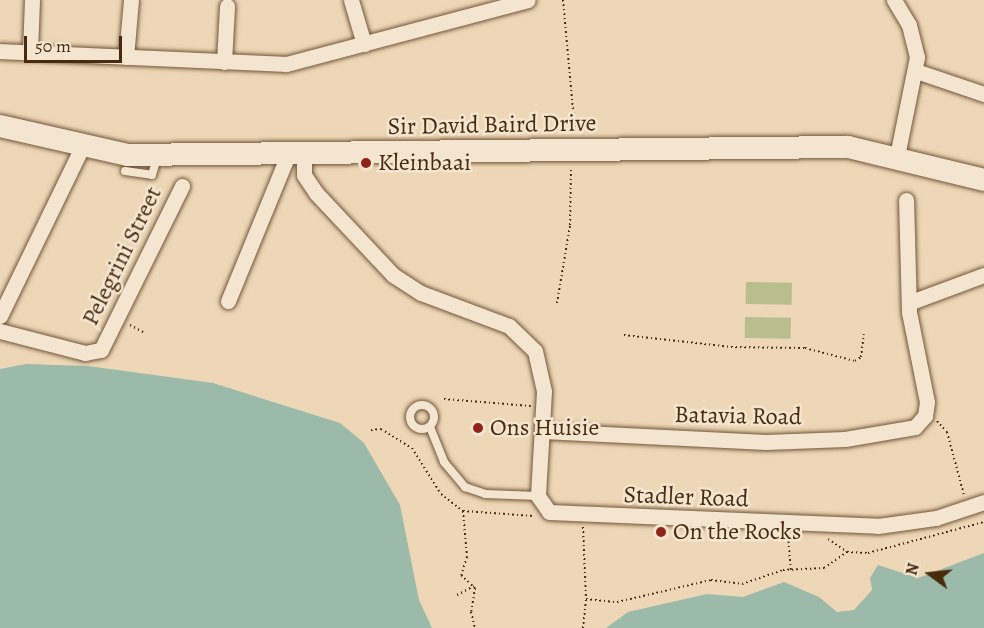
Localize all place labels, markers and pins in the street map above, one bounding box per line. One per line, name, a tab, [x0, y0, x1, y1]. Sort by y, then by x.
place label: Kleinbaai	[378, 149, 471, 177]
marker: Kleinbaai	[359, 156, 373, 170]
place label: Ons Huisie	[490, 414, 599, 442]
marker: Ons Huisie	[471, 421, 485, 435]
place label: On the Rocks	[673, 518, 801, 546]
marker: On the Rocks	[654, 525, 668, 539]

